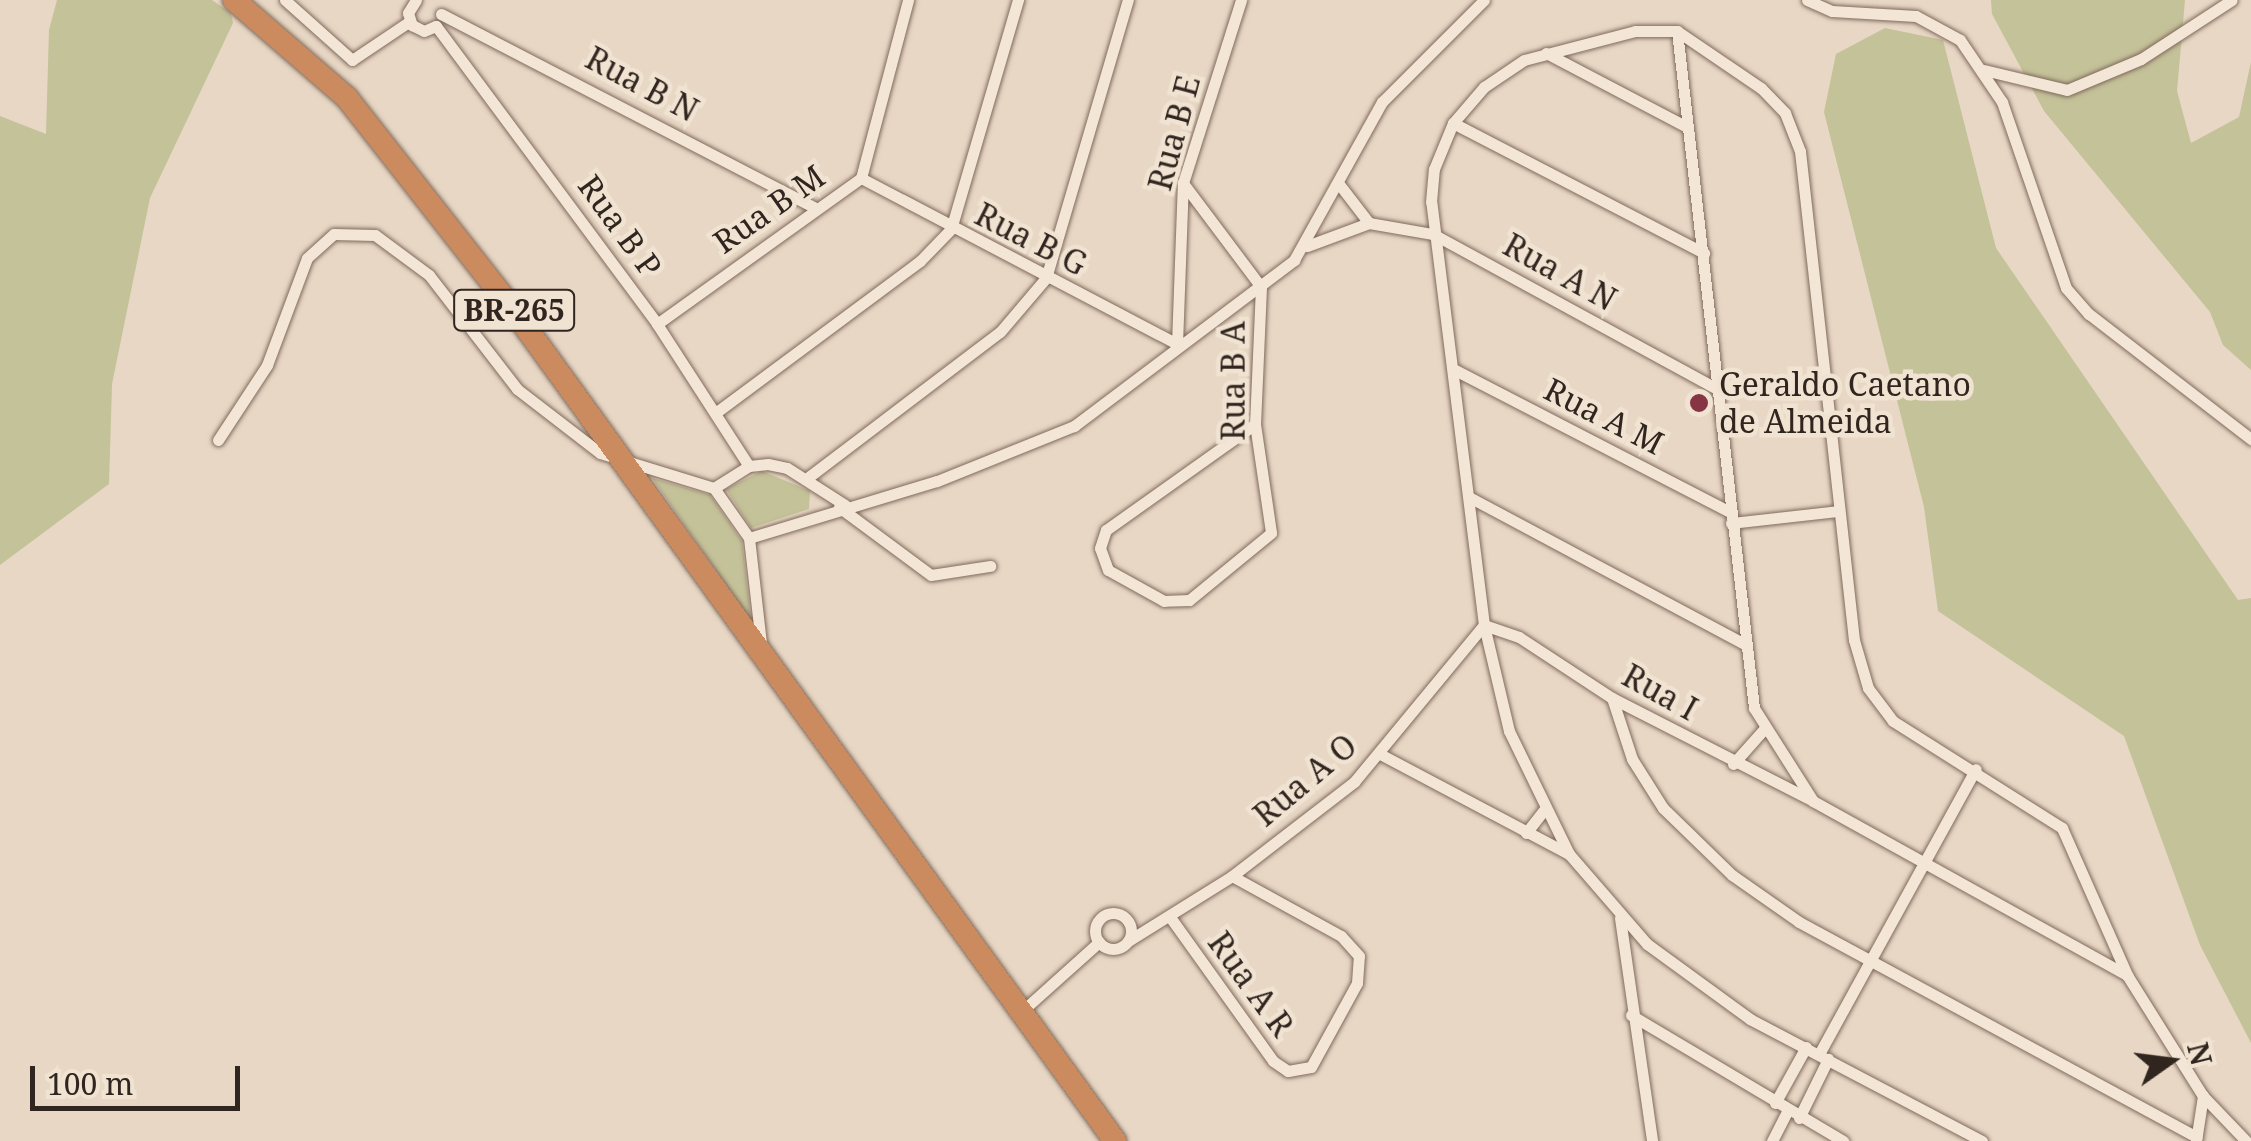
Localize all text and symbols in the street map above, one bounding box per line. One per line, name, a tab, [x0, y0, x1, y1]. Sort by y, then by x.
street label: Rua B N	[579, 39, 705, 129]
street label: Rua B E	[1140, 72, 1208, 194]
street label: Rua B M	[706, 157, 832, 261]
street label: Rua B P	[570, 168, 670, 284]
street label: Rua B G	[969, 195, 1093, 283]
street label: Rua A N	[1497, 225, 1623, 319]
road number: BR-265	[452, 285, 576, 335]
street label: Rua B A	[1214, 321, 1252, 441]
place label: Geraldo Caetano de Almeida	[1719, 366, 1971, 441]
street label: Rua A M	[1538, 370, 1670, 462]
marker: Geraldo Caetano de Almeida	[1688, 392, 1710, 414]
street label: Rua I	[1616, 656, 1704, 728]
street label: Rua A O	[1246, 726, 1364, 834]
street label: Rua A R	[1200, 924, 1302, 1044]
north arrow	[2121, 1011, 2221, 1111]
text: N	[2179, 1038, 2221, 1069]
scale bar	[35, 1046, 245, 1108]
text: 100 m	[47, 1063, 133, 1104]

